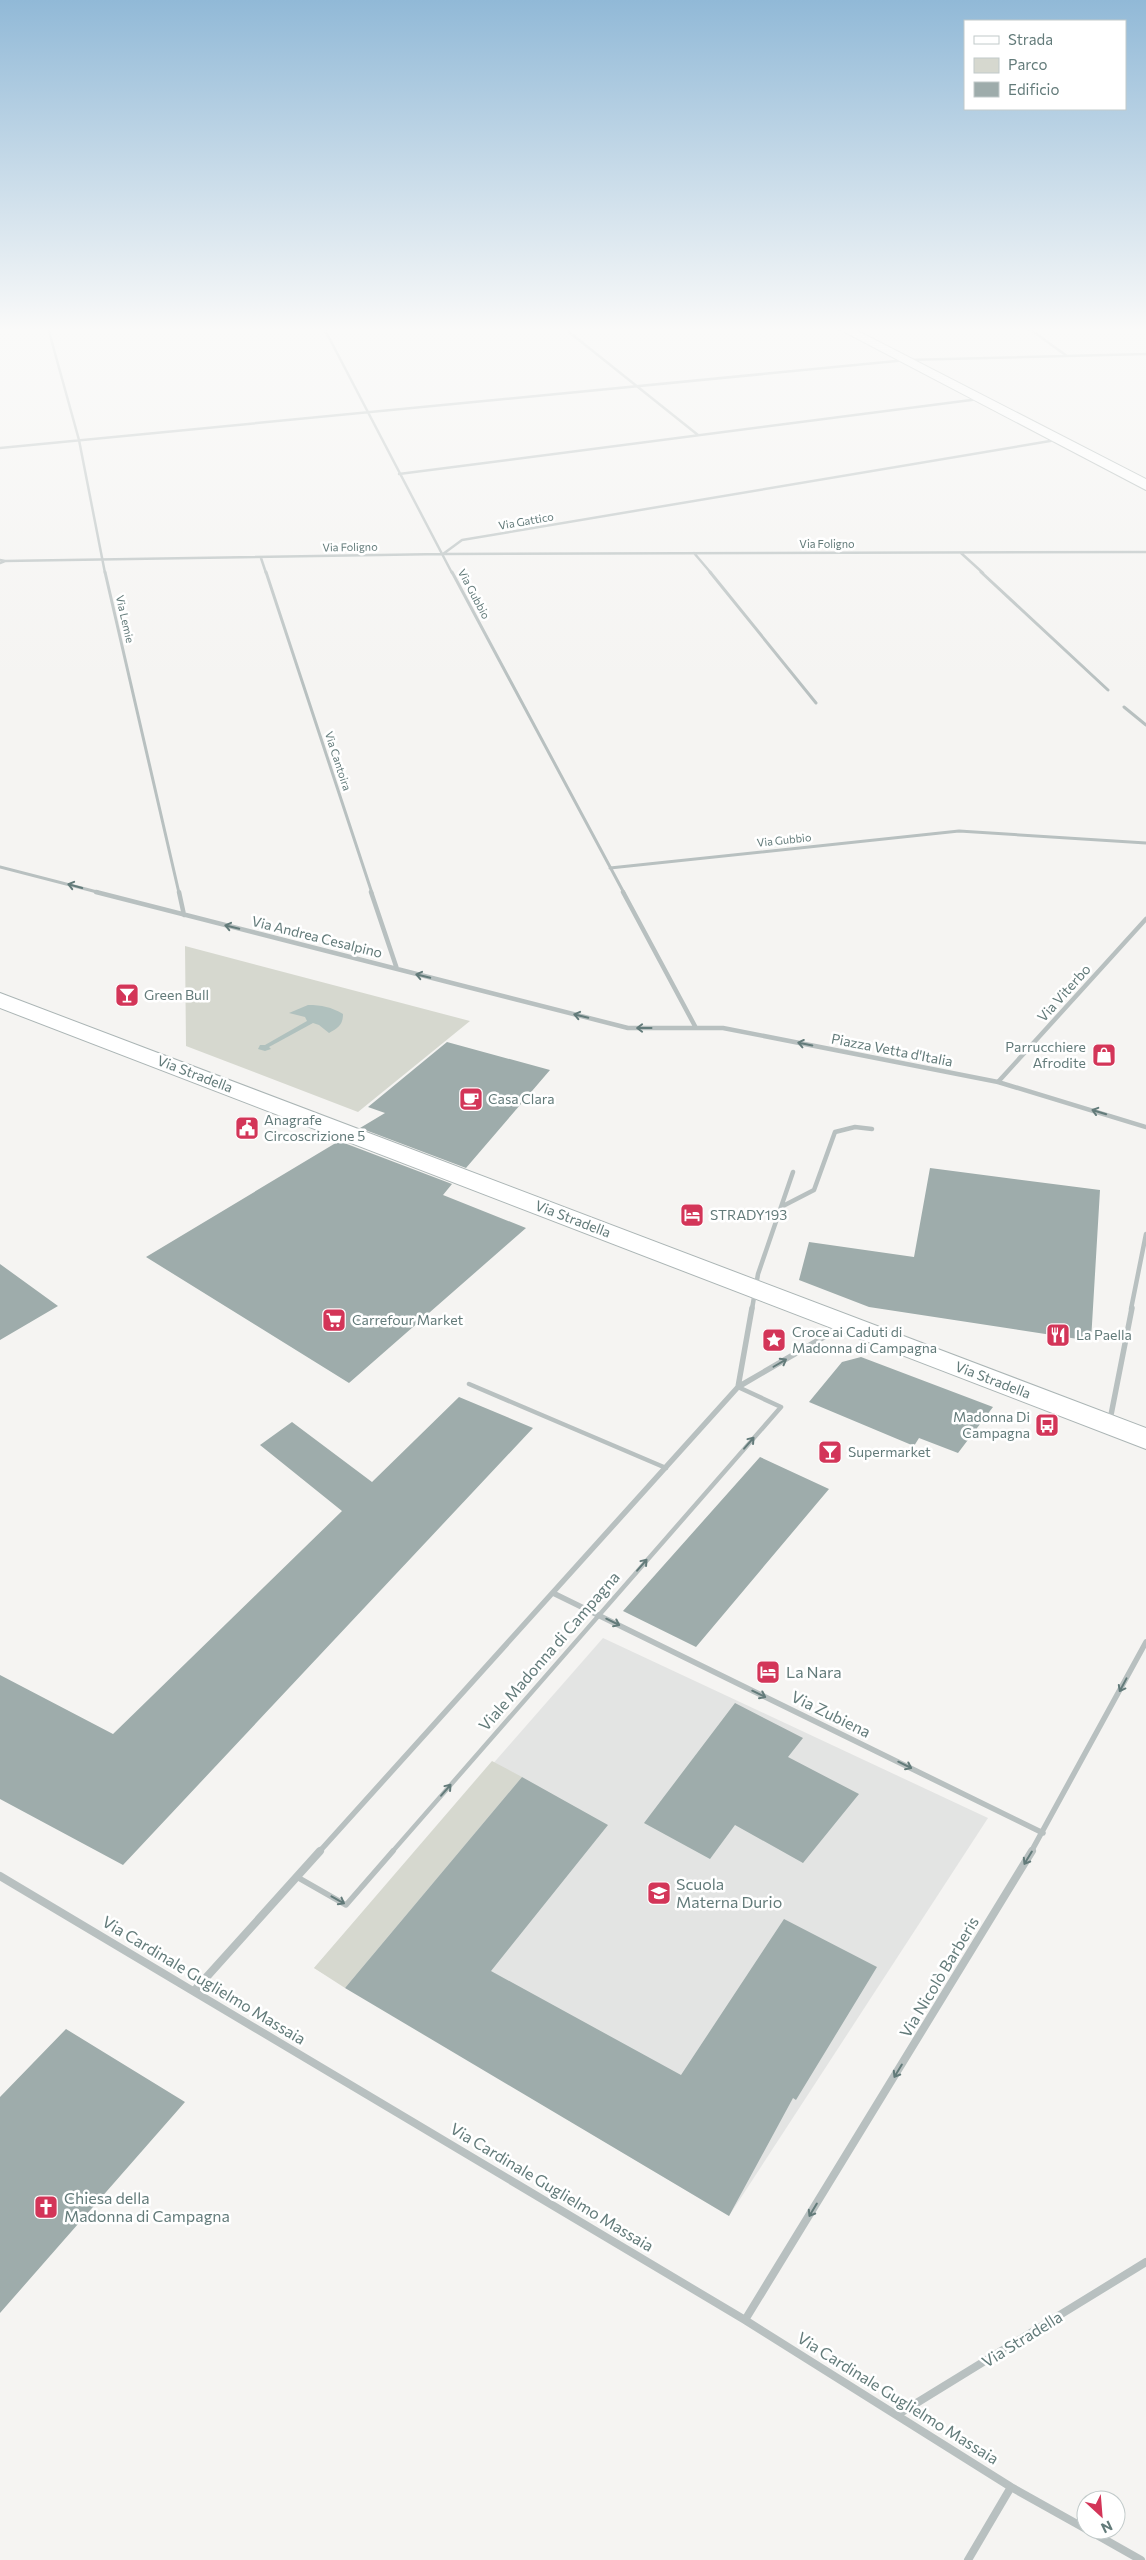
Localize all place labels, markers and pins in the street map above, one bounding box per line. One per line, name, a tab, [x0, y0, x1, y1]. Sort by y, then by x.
bar icon: Green Bull	[114, 982, 140, 1008]
place label: Green Bull	[144, 986, 209, 1003]
place label: Parrucchiere Afrodite	[1005, 1038, 1086, 1071]
shop icon: Parrucchiere Afrodite	[1091, 1042, 1117, 1068]
cafe icon: Casa Clara	[458, 1086, 484, 1112]
place label: Casa Clara	[488, 1090, 555, 1107]
place label: Anagrafe Circoscrizione 5	[264, 1111, 365, 1144]
public building icon: Anagrafe Circoscrizione 5	[234, 1115, 260, 1141]
hotel icon: STRADY193	[679, 1202, 705, 1228]
place label: STRADY193	[710, 1206, 787, 1223]
supermarket icon: Carrefour Market	[321, 1307, 347, 1333]
place label: Carrefour Market	[352, 1311, 464, 1328]
restaurant icon: La Paella	[1045, 1322, 1071, 1348]
place label: Croce ai Caduti di Madonna di Campagna	[792, 1323, 937, 1356]
place label: La Paella	[1076, 1326, 1132, 1343]
place icon: Croce ai Caduti di Madonna di Campagna	[761, 1327, 787, 1353]
place label: Madonna Di Campagna	[953, 1408, 1030, 1441]
bus stop icon: Madonna Di Campagna	[1034, 1412, 1060, 1438]
bar icon: Supermarket	[817, 1439, 843, 1465]
place label: Supermarket	[848, 1443, 931, 1460]
hotel icon: La Nara	[755, 1659, 781, 1685]
place label: La Nara	[786, 1662, 842, 1681]
place label: Scuola Materna Durio	[676, 1874, 782, 1911]
school or university icon: Scuola Materna Durio	[646, 1880, 672, 1906]
place label: Chiesa della Madonna di Campagna	[64, 2188, 230, 2225]
church icon: Chiesa della Madonna di Campagna	[33, 2194, 59, 2220]

